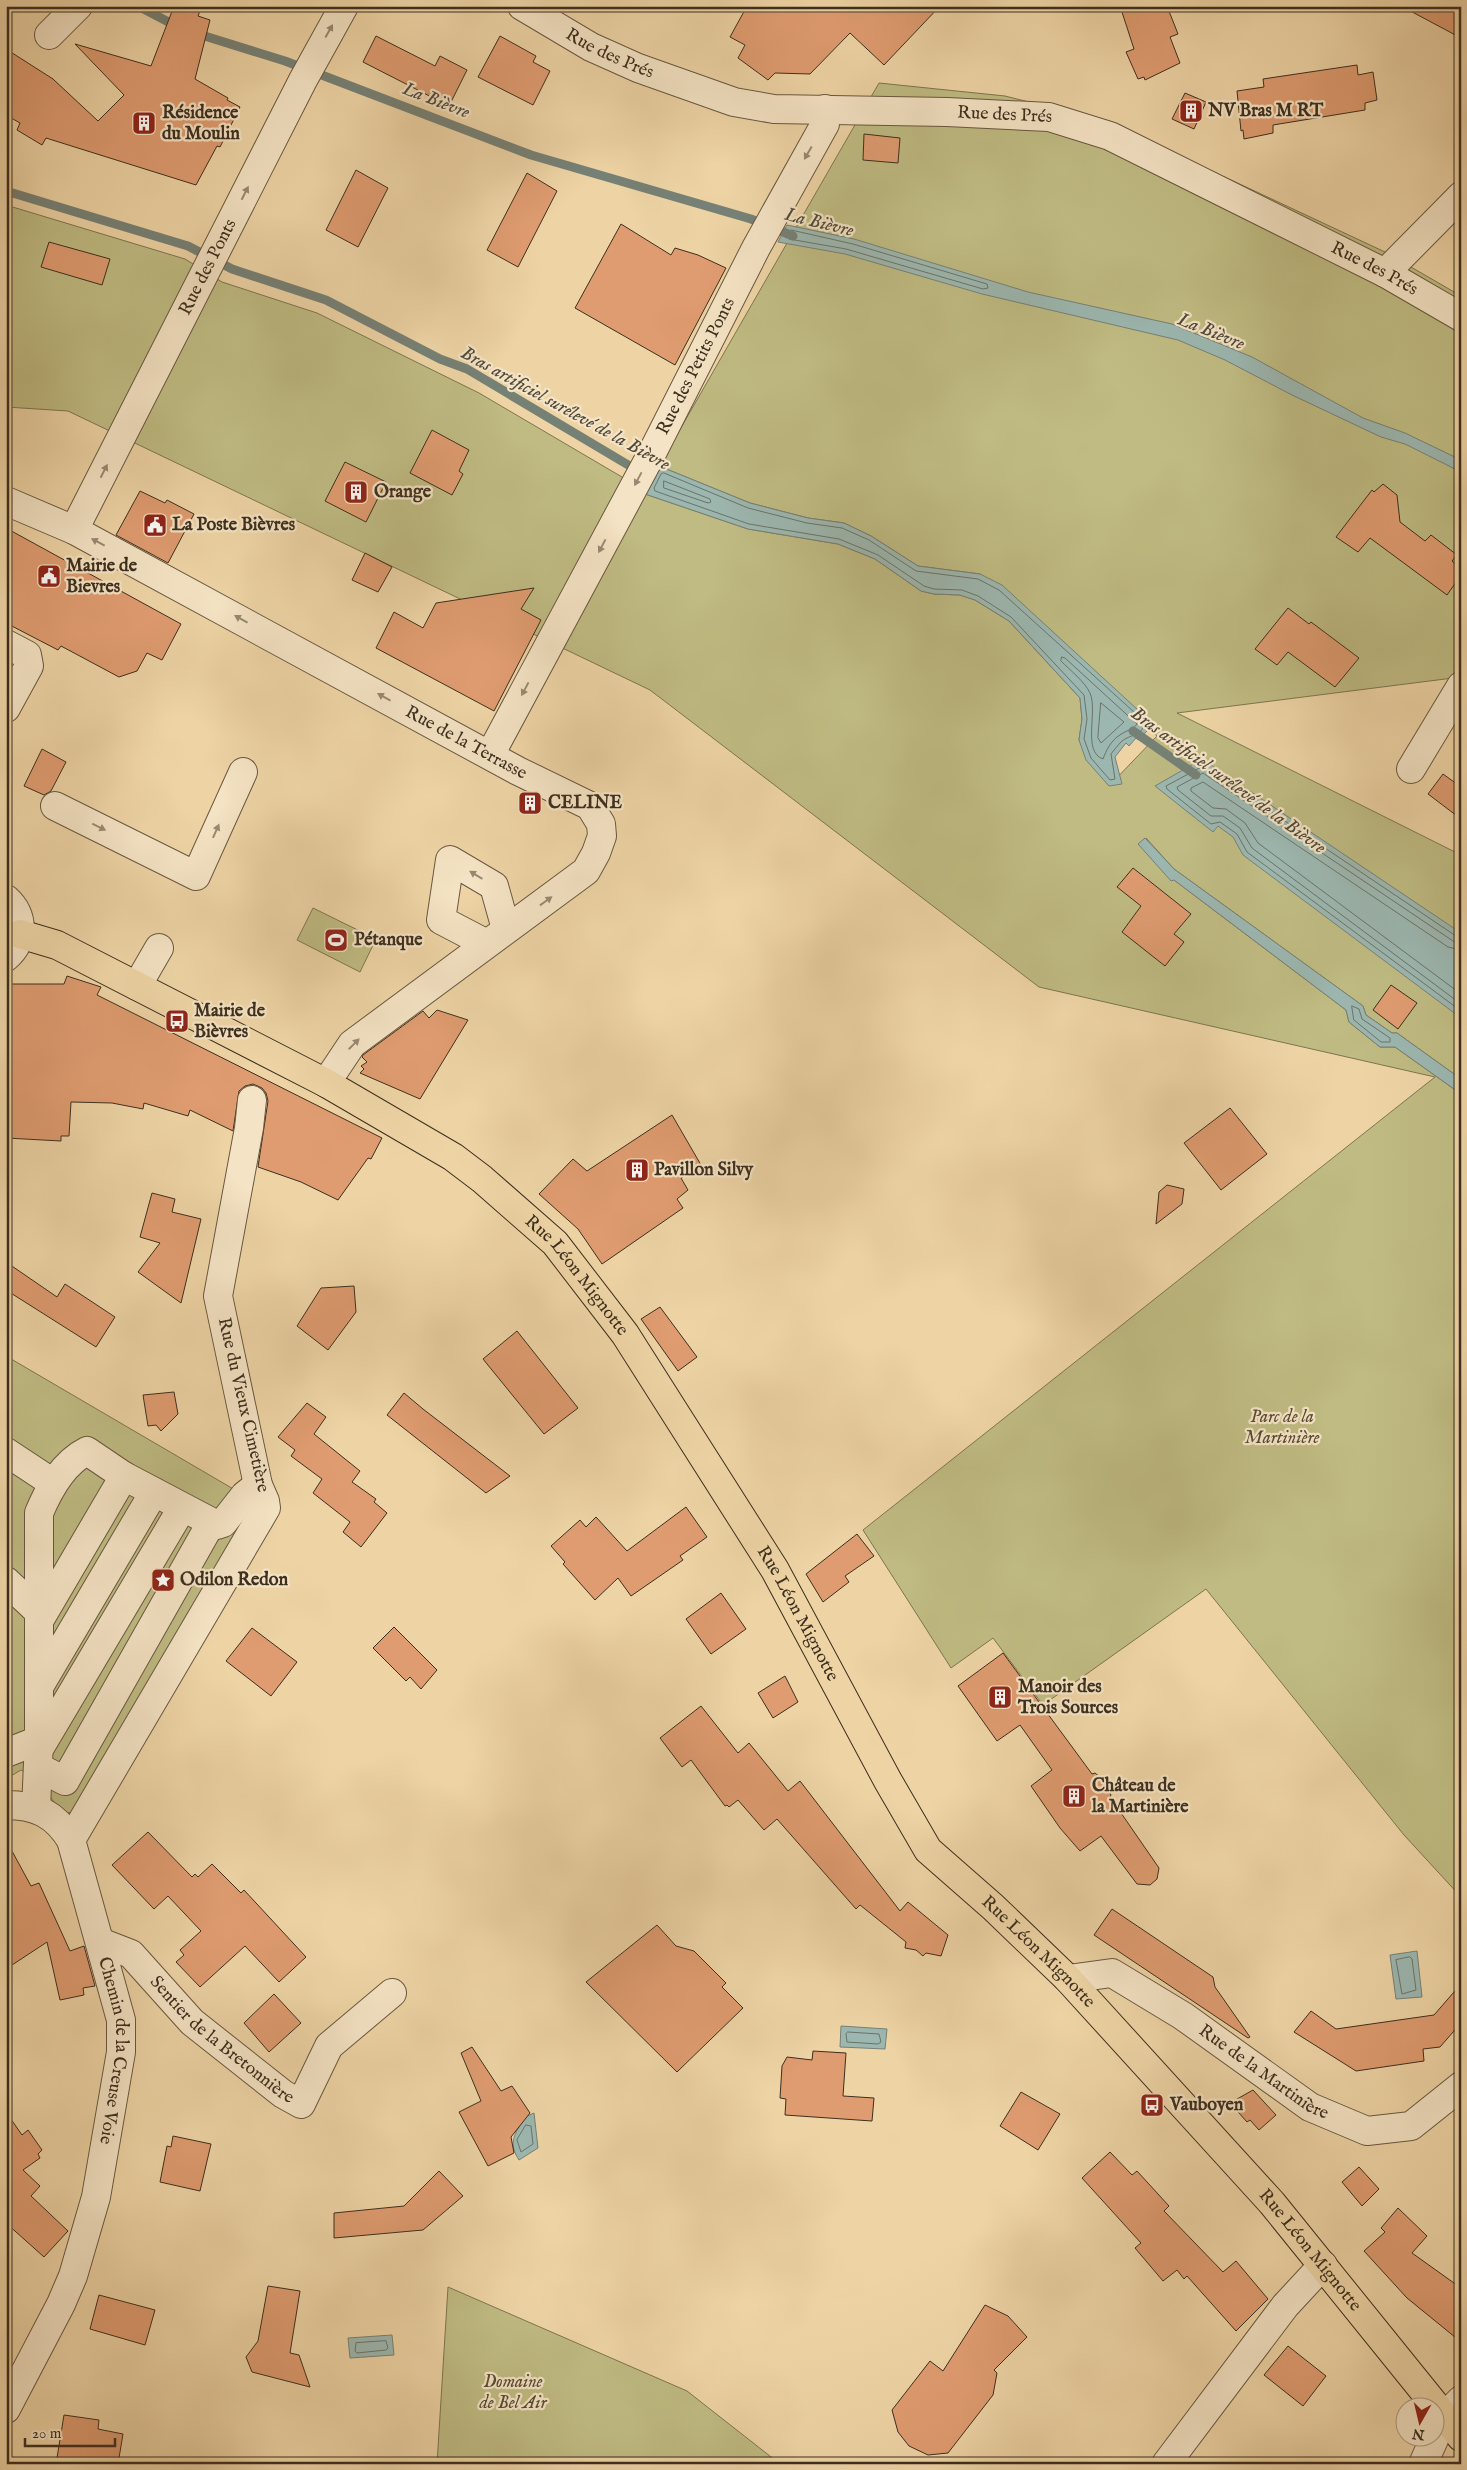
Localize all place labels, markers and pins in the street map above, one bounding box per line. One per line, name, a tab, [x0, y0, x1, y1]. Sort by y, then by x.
building icon: NV Bras M RT	[1178, 98, 1204, 124]
place label: NV Bras M RT	[1207, 100, 1324, 123]
place label: Résidence du Moulin	[162, 102, 240, 146]
building icon: Résidence du Moulin	[131, 110, 157, 136]
building icon: Orange	[343, 479, 369, 505]
place label: Orange	[374, 481, 432, 504]
public building icon: La Poste Bièvres	[142, 512, 168, 538]
place label: La Poste Bièvres	[172, 514, 296, 537]
place label: Mairie de Bievres	[66, 555, 138, 599]
public building icon: Mairie de Bievres	[36, 563, 62, 589]
building icon: CELINE	[517, 790, 543, 816]
place label: CELINE	[548, 792, 622, 815]
sports icon: Pétanque	[323, 927, 349, 953]
place label: Pétanque	[354, 929, 423, 952]
place label: Mairie de Bièvres	[194, 1000, 266, 1044]
bus stop icon: Mairie de Bièvres	[164, 1008, 190, 1034]
building icon: Pavillon Silvy	[624, 1157, 650, 1183]
place label: Pavillon Silvy	[654, 1159, 754, 1182]
place icon: Odilon Redon	[150, 1567, 176, 1593]
place label: Odilon Redon	[180, 1569, 288, 1592]
place label: Manoir des Trois Sources	[1017, 1676, 1119, 1720]
building icon: Manoir des Trois Sources	[987, 1684, 1013, 1710]
place label: Château de la Martinière	[1091, 1775, 1189, 1819]
building icon: Château de la Martinière	[1061, 1783, 1087, 1809]
bus stop icon: Vauboyen	[1139, 2092, 1165, 2118]
place label: Vauboyen	[1169, 2094, 1244, 2117]

